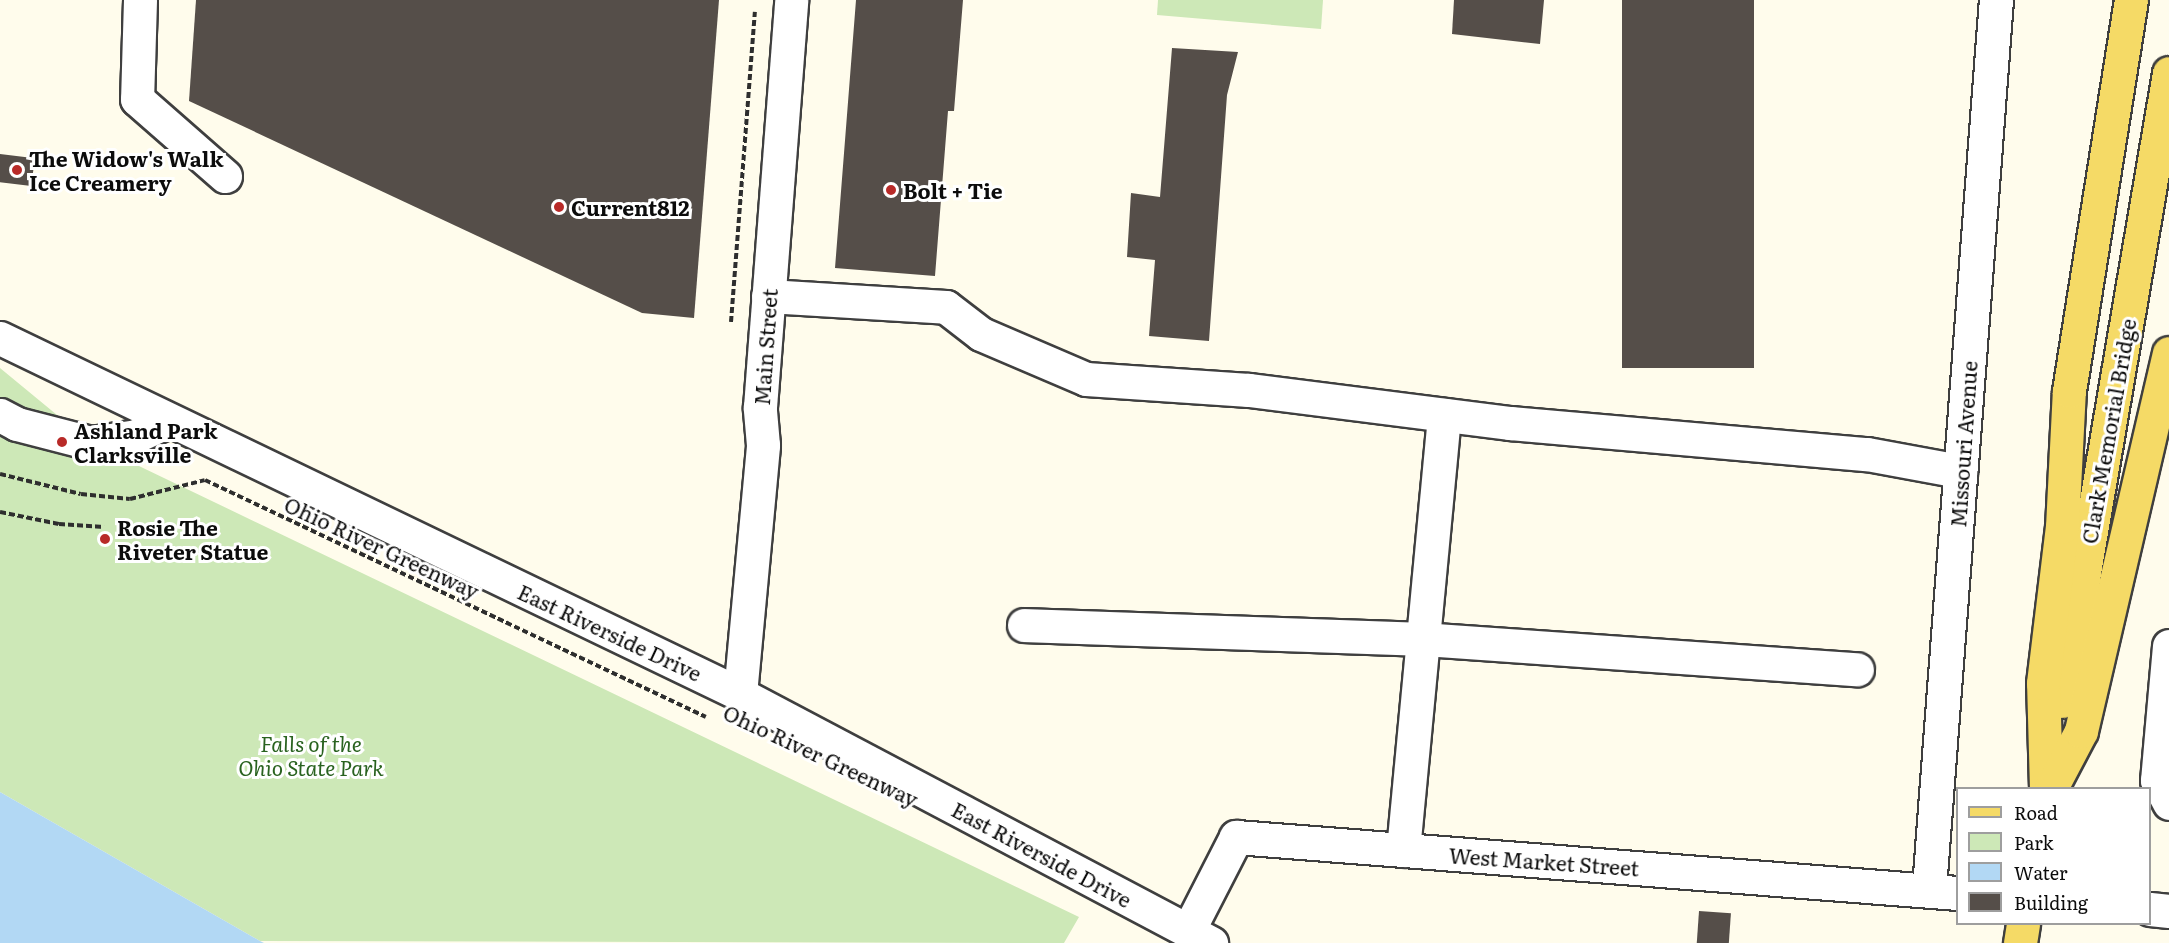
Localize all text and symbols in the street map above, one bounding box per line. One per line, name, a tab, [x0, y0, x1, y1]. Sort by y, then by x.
place label: The Widow's Walk Ice Creamery	[29, 145, 224, 195]
marker: The Widow's Walk Ice Creamery	[10, 163, 24, 177]
place label: Bolt + Tie	[903, 177, 1003, 203]
marker: Bolt + Tie	[884, 183, 898, 197]
place label: Current812	[571, 194, 690, 220]
marker: Current812	[552, 200, 566, 214]
street label: Main Street	[748, 288, 782, 406]
street label: Clark Memorial Bridge	[2076, 316, 2140, 546]
street label: Missouri Avenue	[1945, 360, 1981, 528]
place label: Ashland Park Clarksville	[74, 417, 218, 467]
marker: Ashland Park Clarksville	[55, 435, 69, 449]
street label: Ohio River Greenway	[281, 491, 483, 603]
place label: Rosie The Riveter Statue	[117, 514, 268, 564]
marker: Rosie The Riveter Statue	[98, 532, 112, 546]
street label: East Riverside Drive	[514, 578, 706, 686]
street label: Ohio River Greenway	[720, 699, 922, 811]
park label: Falls of the Ohio State Park	[238, 730, 384, 780]
legend	[1956, 787, 2151, 925]
street label: East Riverside Drive	[948, 796, 1136, 912]
text: Road	[2014, 799, 2058, 826]
text: Park	[2014, 829, 2053, 856]
street label: West Market Street	[1448, 842, 1640, 880]
text: Water	[2014, 859, 2067, 886]
text: Building	[2014, 889, 2088, 916]

